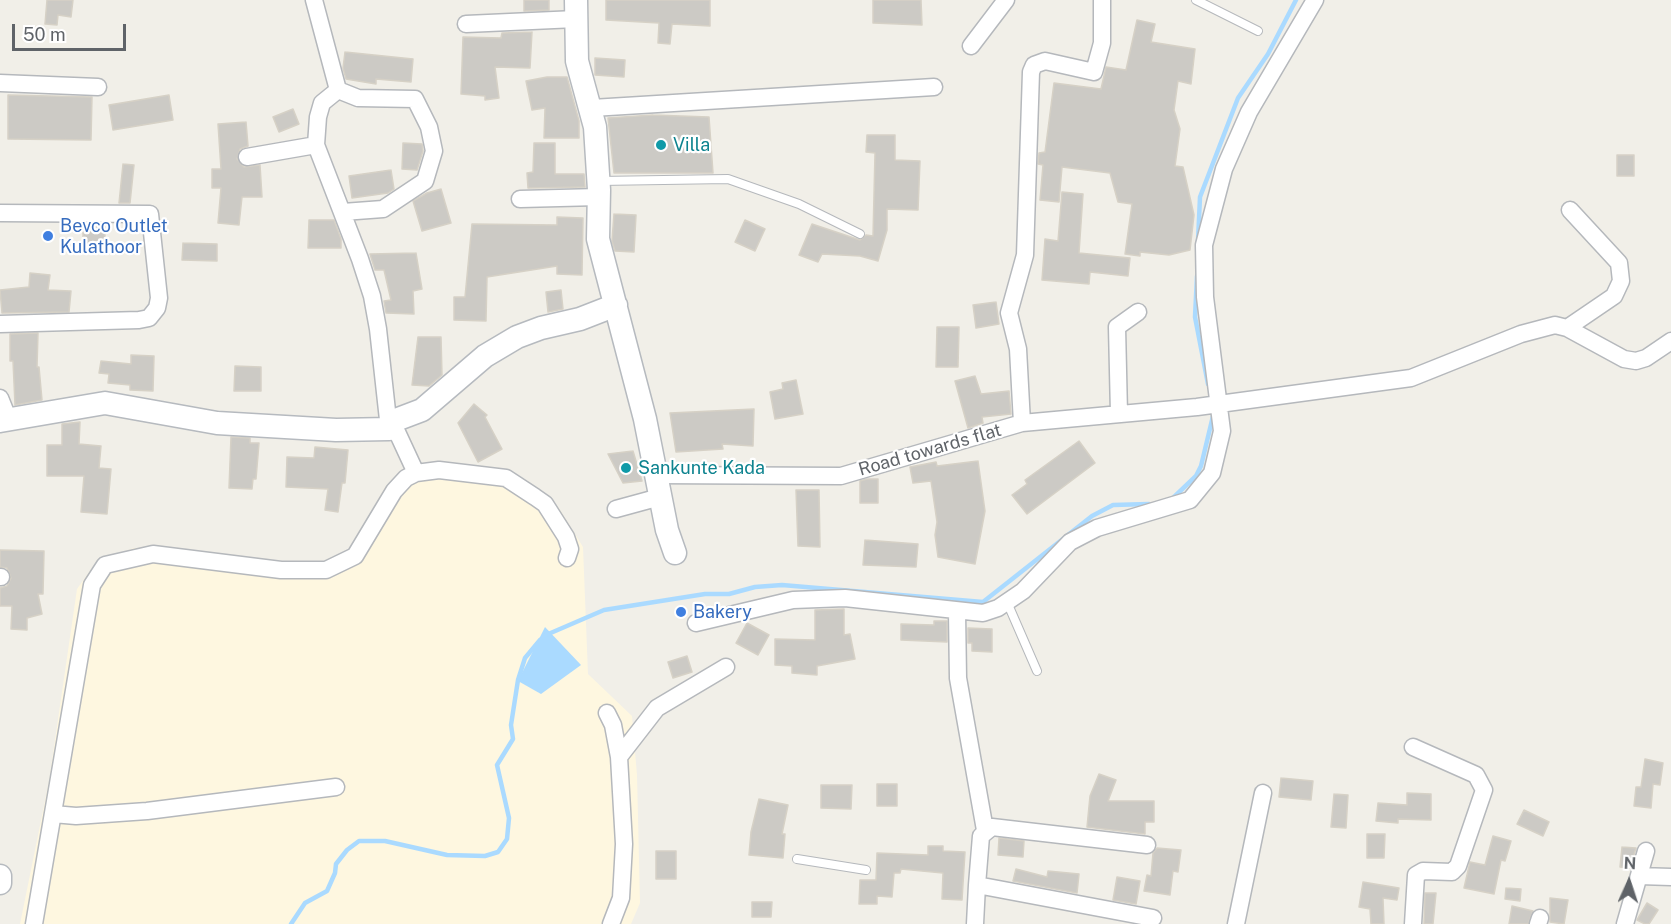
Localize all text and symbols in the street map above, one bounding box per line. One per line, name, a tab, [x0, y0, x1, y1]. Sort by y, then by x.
scale bar	[15, 12, 129, 50]
text: 50 m	[23, 24, 66, 45]
place label: Villa	[673, 134, 710, 156]
marker: Villa	[654, 138, 668, 152]
place label: Bevco Outlet Kulathoor	[60, 215, 168, 258]
marker: Bevco Outlet Kulathoor	[41, 229, 55, 243]
street label: Road towards flat	[856, 419, 1004, 481]
place label: Sankunte Kada	[638, 457, 765, 479]
marker: Sankunte Kada	[619, 461, 633, 475]
place label: Bakery	[693, 601, 752, 623]
marker: Bakery	[674, 605, 688, 619]
north arrow	[1599, 852, 1659, 912]
text: N	[1623, 854, 1637, 873]

